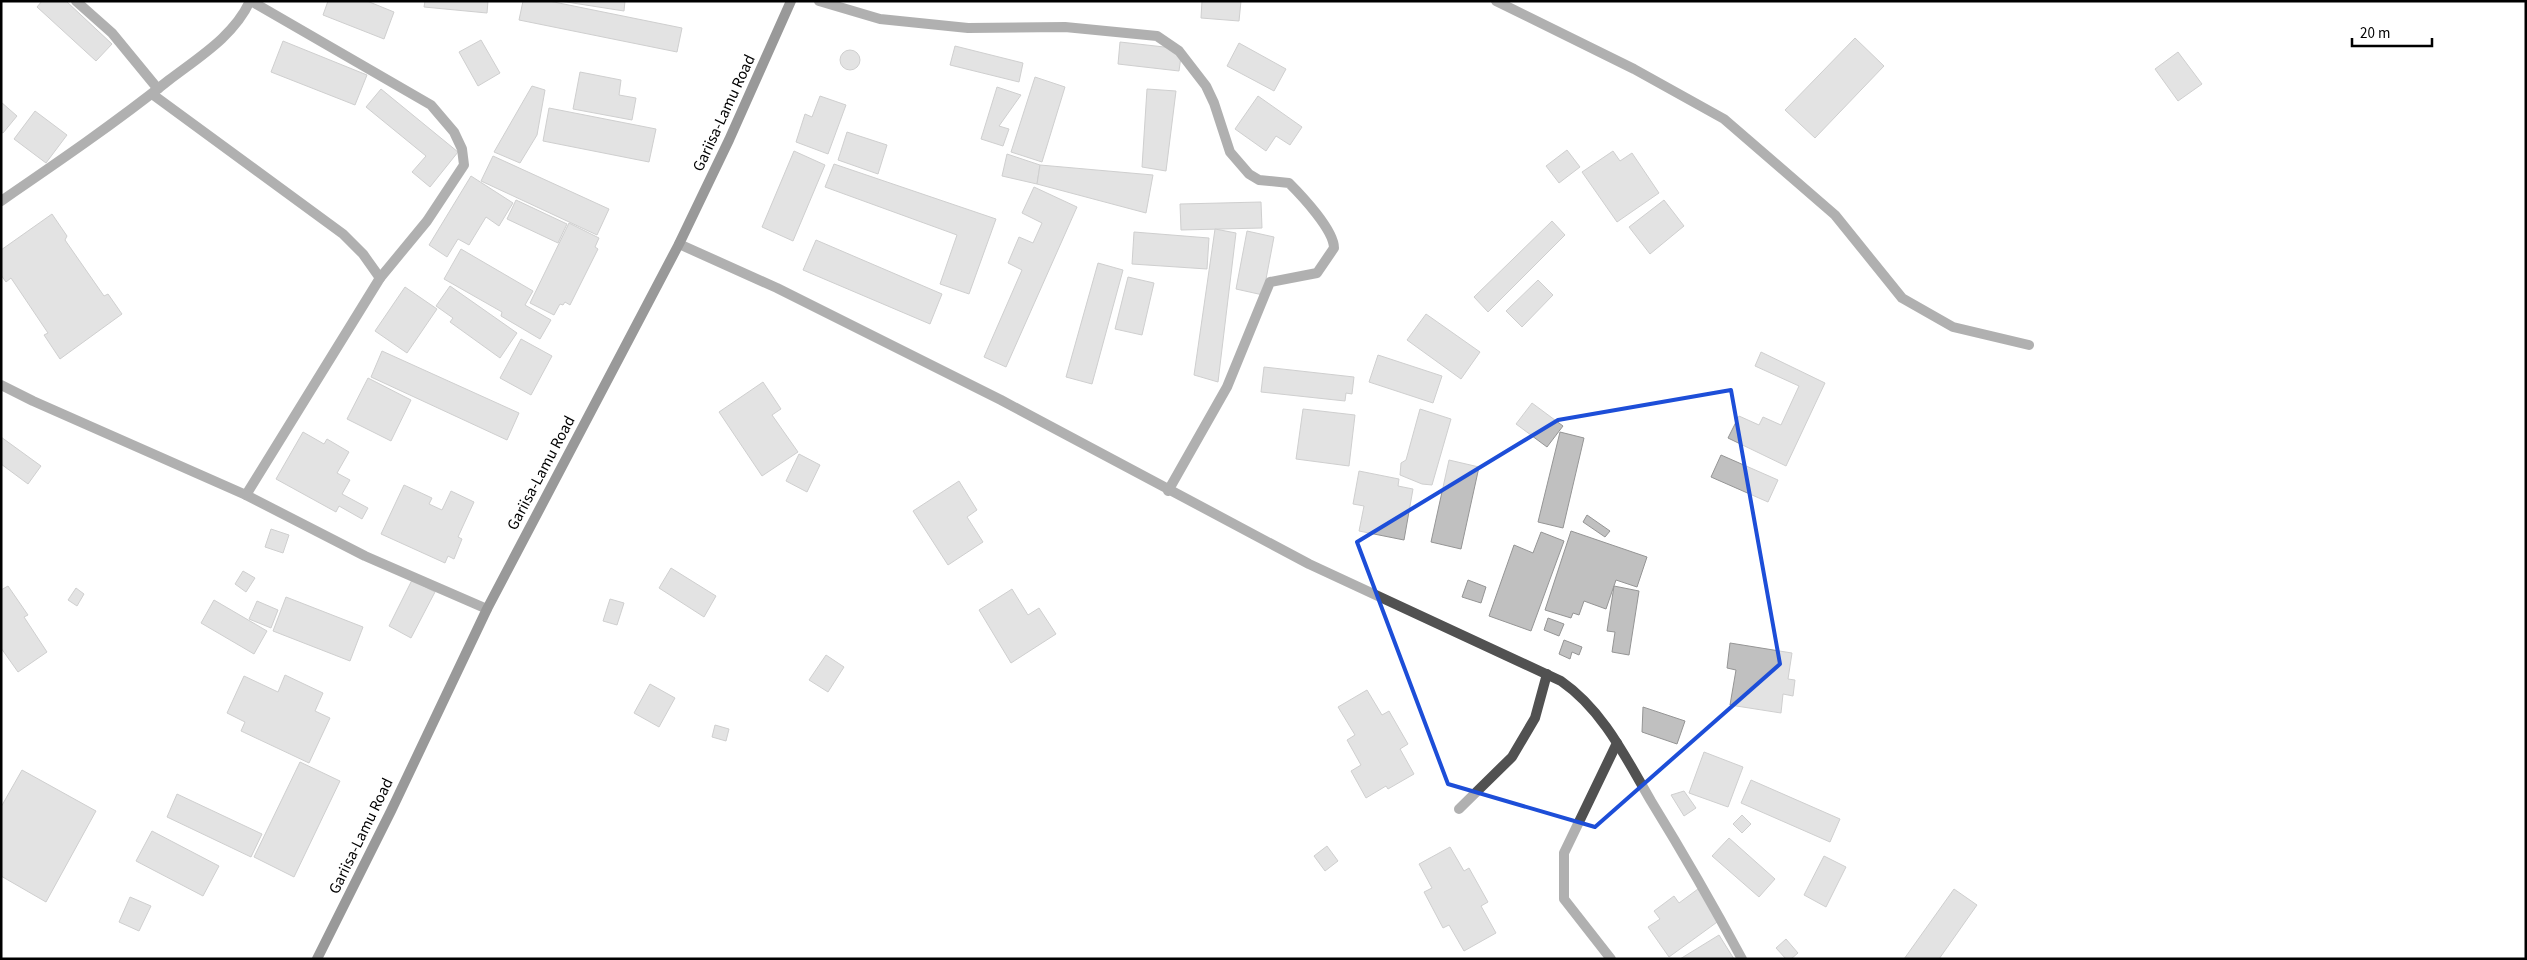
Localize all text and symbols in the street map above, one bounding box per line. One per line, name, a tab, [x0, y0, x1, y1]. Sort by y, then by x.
scale bar	[2352, 15, 2432, 47]
text: 20 m	[2360, 23, 2390, 44]
street label: Gariisa-Lamu Road	[687, 51, 761, 175]
street label: Gariisa-Lamu Road	[502, 412, 580, 534]
street label: Gariisa-Lamu Road	[323, 774, 399, 898]

